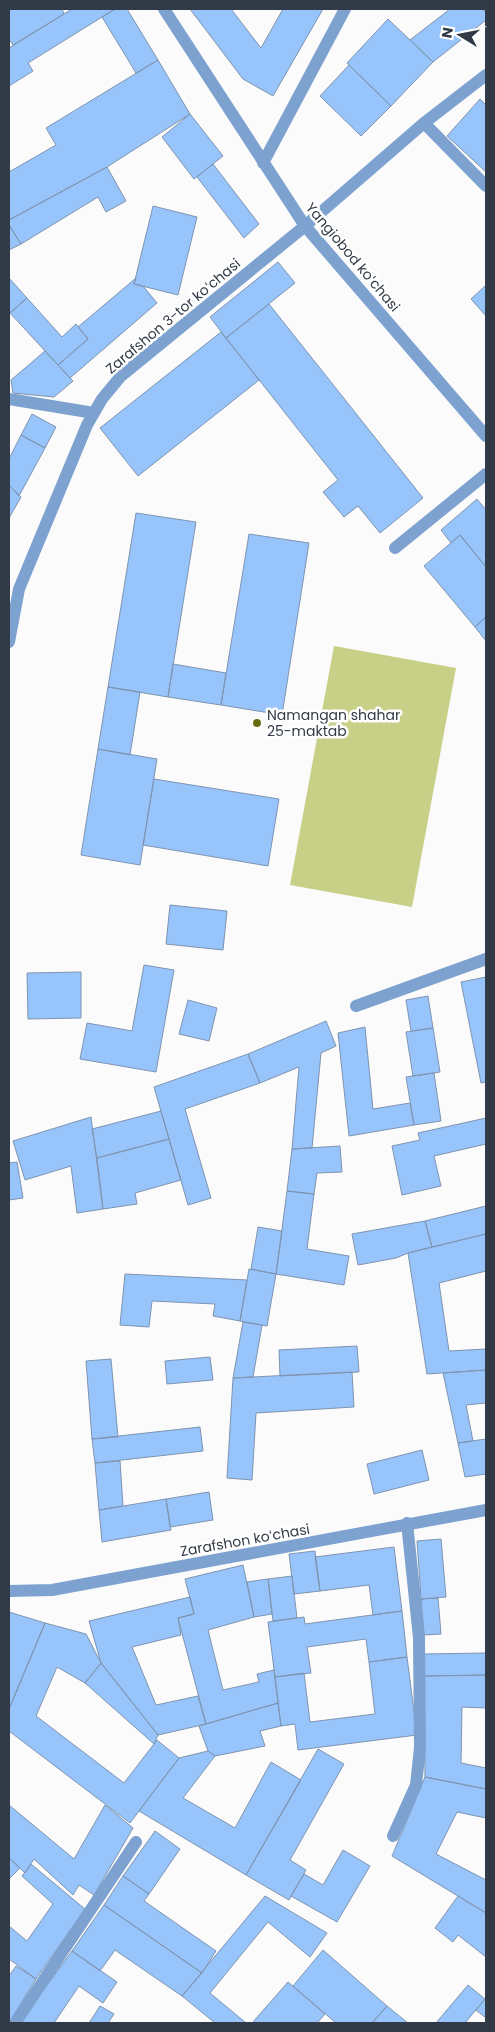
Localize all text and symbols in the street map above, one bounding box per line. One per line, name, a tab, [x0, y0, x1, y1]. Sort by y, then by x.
north arrow	[435, 10, 485, 60]
text: N	[436, 26, 458, 40]
street label: Yangiobod koʻchasi	[301, 198, 405, 316]
street label: Zarafshon 3-tor koʻchasi	[101, 254, 245, 378]
place label: Namangan shahar 25-maktab	[267, 705, 400, 741]
marker: Namangan shahar 25-maktab	[251, 717, 263, 729]
street label: Zarafshon koʻchasi	[179, 1519, 311, 1561]

